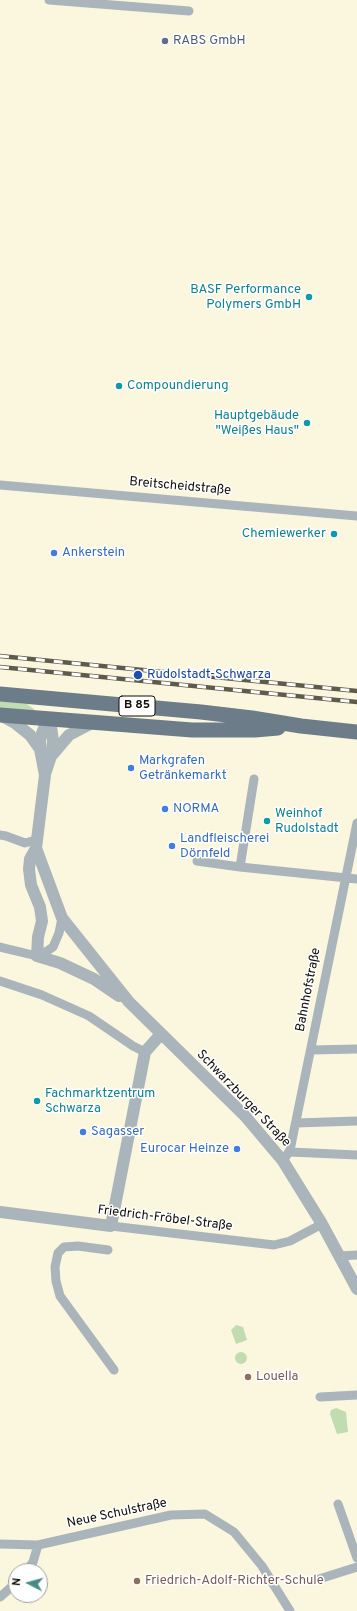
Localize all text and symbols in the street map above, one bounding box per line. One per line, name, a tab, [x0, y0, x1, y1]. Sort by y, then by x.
place label: RABS GmbH	[173, 33, 246, 49]
marker: RABS GmbH	[160, 36, 170, 46]
place label: BASF Performance Polymers GmbH	[190, 282, 301, 313]
marker: BASF Performance Polymers GmbH	[304, 292, 314, 302]
place label: Compoundierung	[127, 378, 228, 394]
marker: Compoundierung	[114, 381, 124, 391]
place label: Hauptgebäude "Weißes Haus"	[214, 408, 299, 439]
marker: Hauptgebäude "Weißes Haus"	[302, 418, 312, 428]
street label: Breitscheidstraße	[128, 475, 232, 499]
place label: Chemiewerker	[242, 526, 326, 542]
marker: Chemiewerker	[329, 529, 339, 539]
place label: Ankerstein	[62, 545, 125, 561]
marker: Ankerstein	[49, 548, 59, 558]
place label: Rudolstadt-Schwarza	[147, 667, 271, 683]
marker: Rudolstadt-Schwarza	[132, 669, 144, 681]
road number: B 85	[119, 696, 155, 716]
place label: Markgrafen Getränkemarkt	[139, 753, 227, 784]
marker: Markgrafen Getränkemarkt	[126, 763, 136, 773]
place label: NORMA	[173, 801, 219, 817]
marker: NORMA	[160, 804, 170, 814]
place label: Weinhof Rudolstadt	[275, 806, 339, 837]
marker: Weinhof Rudolstadt	[262, 816, 272, 826]
place label: Landfleischerei Dörnfeld	[180, 831, 269, 862]
marker: Landfleischerei Dörnfeld	[167, 841, 177, 851]
street label: Bahnhofstraße	[293, 947, 325, 1033]
street label: Schwarzburger Straße	[193, 1047, 293, 1151]
place label: Fachmarktzentrum Schwarza	[45, 1086, 155, 1117]
marker: Fachmarktzentrum Schwarza	[32, 1096, 42, 1106]
place label: Sagasser	[91, 1124, 144, 1140]
marker: Sagasser	[78, 1127, 88, 1137]
place label: Eurocar Heinze	[140, 1141, 229, 1157]
marker: Eurocar Heinze	[232, 1144, 242, 1154]
street label: Friedrich-Fröbel-Straße	[97, 1203, 233, 1235]
place label: Louella	[256, 1369, 298, 1385]
marker: Louella	[243, 1372, 253, 1382]
street label: Neue Schulstraße	[66, 1496, 168, 1532]
north arrow	[8, 1563, 48, 1603]
place label: Friedrich-Adolf-Richter-Schule	[145, 1573, 324, 1589]
marker: Friedrich-Adolf-Richter-Schule	[132, 1576, 142, 1586]
text: N	[10, 1577, 24, 1587]

